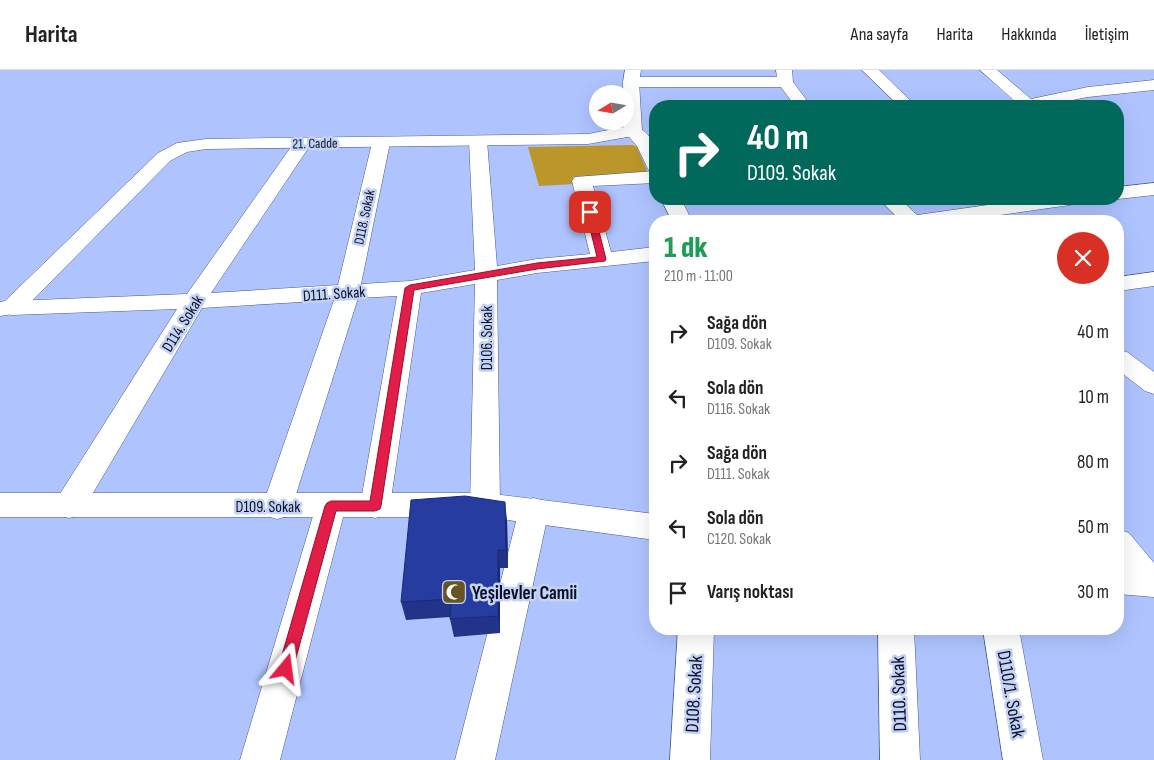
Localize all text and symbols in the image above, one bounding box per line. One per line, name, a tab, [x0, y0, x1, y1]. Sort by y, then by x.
text: Harita	[25, 20, 78, 49]
text: Ana sayfa	[851, 24, 908, 45]
text: Harita	[936, 24, 973, 45]
text: Hakkında	[1001, 24, 1057, 45]
text: İletişim	[1085, 24, 1129, 45]
north arrow	[589, 85, 634, 130]
map controls	[589, 85, 634, 130]
text: 40 m	[747, 117, 809, 160]
icon: right	[664, 120, 729, 185]
street label: 21. Cadde	[292, 135, 338, 152]
text: D109. Sokak	[747, 160, 836, 187]
street label: D118. Sokak	[350, 188, 379, 246]
pin	[569, 191, 611, 233]
icon: arrive	[576, 198, 604, 226]
text: 1 dk	[664, 230, 707, 266]
button: close	[1057, 232, 1109, 284]
text: 210 m · 11:00	[664, 267, 733, 286]
street label: D111. Sokak	[302, 283, 366, 306]
street label: D114. Sokak	[158, 292, 208, 356]
street label: D106. Sokak	[478, 306, 497, 370]
text: Sağa dön	[707, 312, 767, 335]
icon: right	[664, 319, 692, 347]
text: 40 m	[1077, 321, 1109, 344]
text: D109. Sokak	[707, 335, 772, 354]
text: Sola dön	[707, 377, 763, 400]
icon: left	[664, 384, 692, 412]
text: 10 m	[1079, 386, 1109, 409]
text: D116. Sokak	[707, 400, 770, 419]
text: Sağa dön	[707, 442, 767, 465]
icon: right	[664, 449, 692, 477]
text: 80 m	[1077, 451, 1109, 474]
text: D111. Sokak	[707, 465, 770, 484]
street label: D109. Sokak	[236, 498, 300, 517]
text: Sola dön	[707, 507, 763, 530]
icon: left	[664, 514, 692, 542]
text: 50 m	[1078, 516, 1109, 539]
text: C120. Sokak	[707, 530, 771, 549]
mosque icon: Yeşilevler Camii	[441, 579, 467, 605]
icon: arrive	[664, 579, 692, 607]
text: Varış noktası	[707, 581, 793, 604]
text: 30 m	[1077, 581, 1109, 604]
place label: Yeşilevler Camii	[472, 582, 577, 605]
position arrow	[259, 642, 311, 694]
street label: D110/1. Sokak	[992, 649, 1030, 740]
street label: D108. Sokak	[681, 654, 708, 733]
street label: D110. Sokak	[887, 655, 912, 732]

